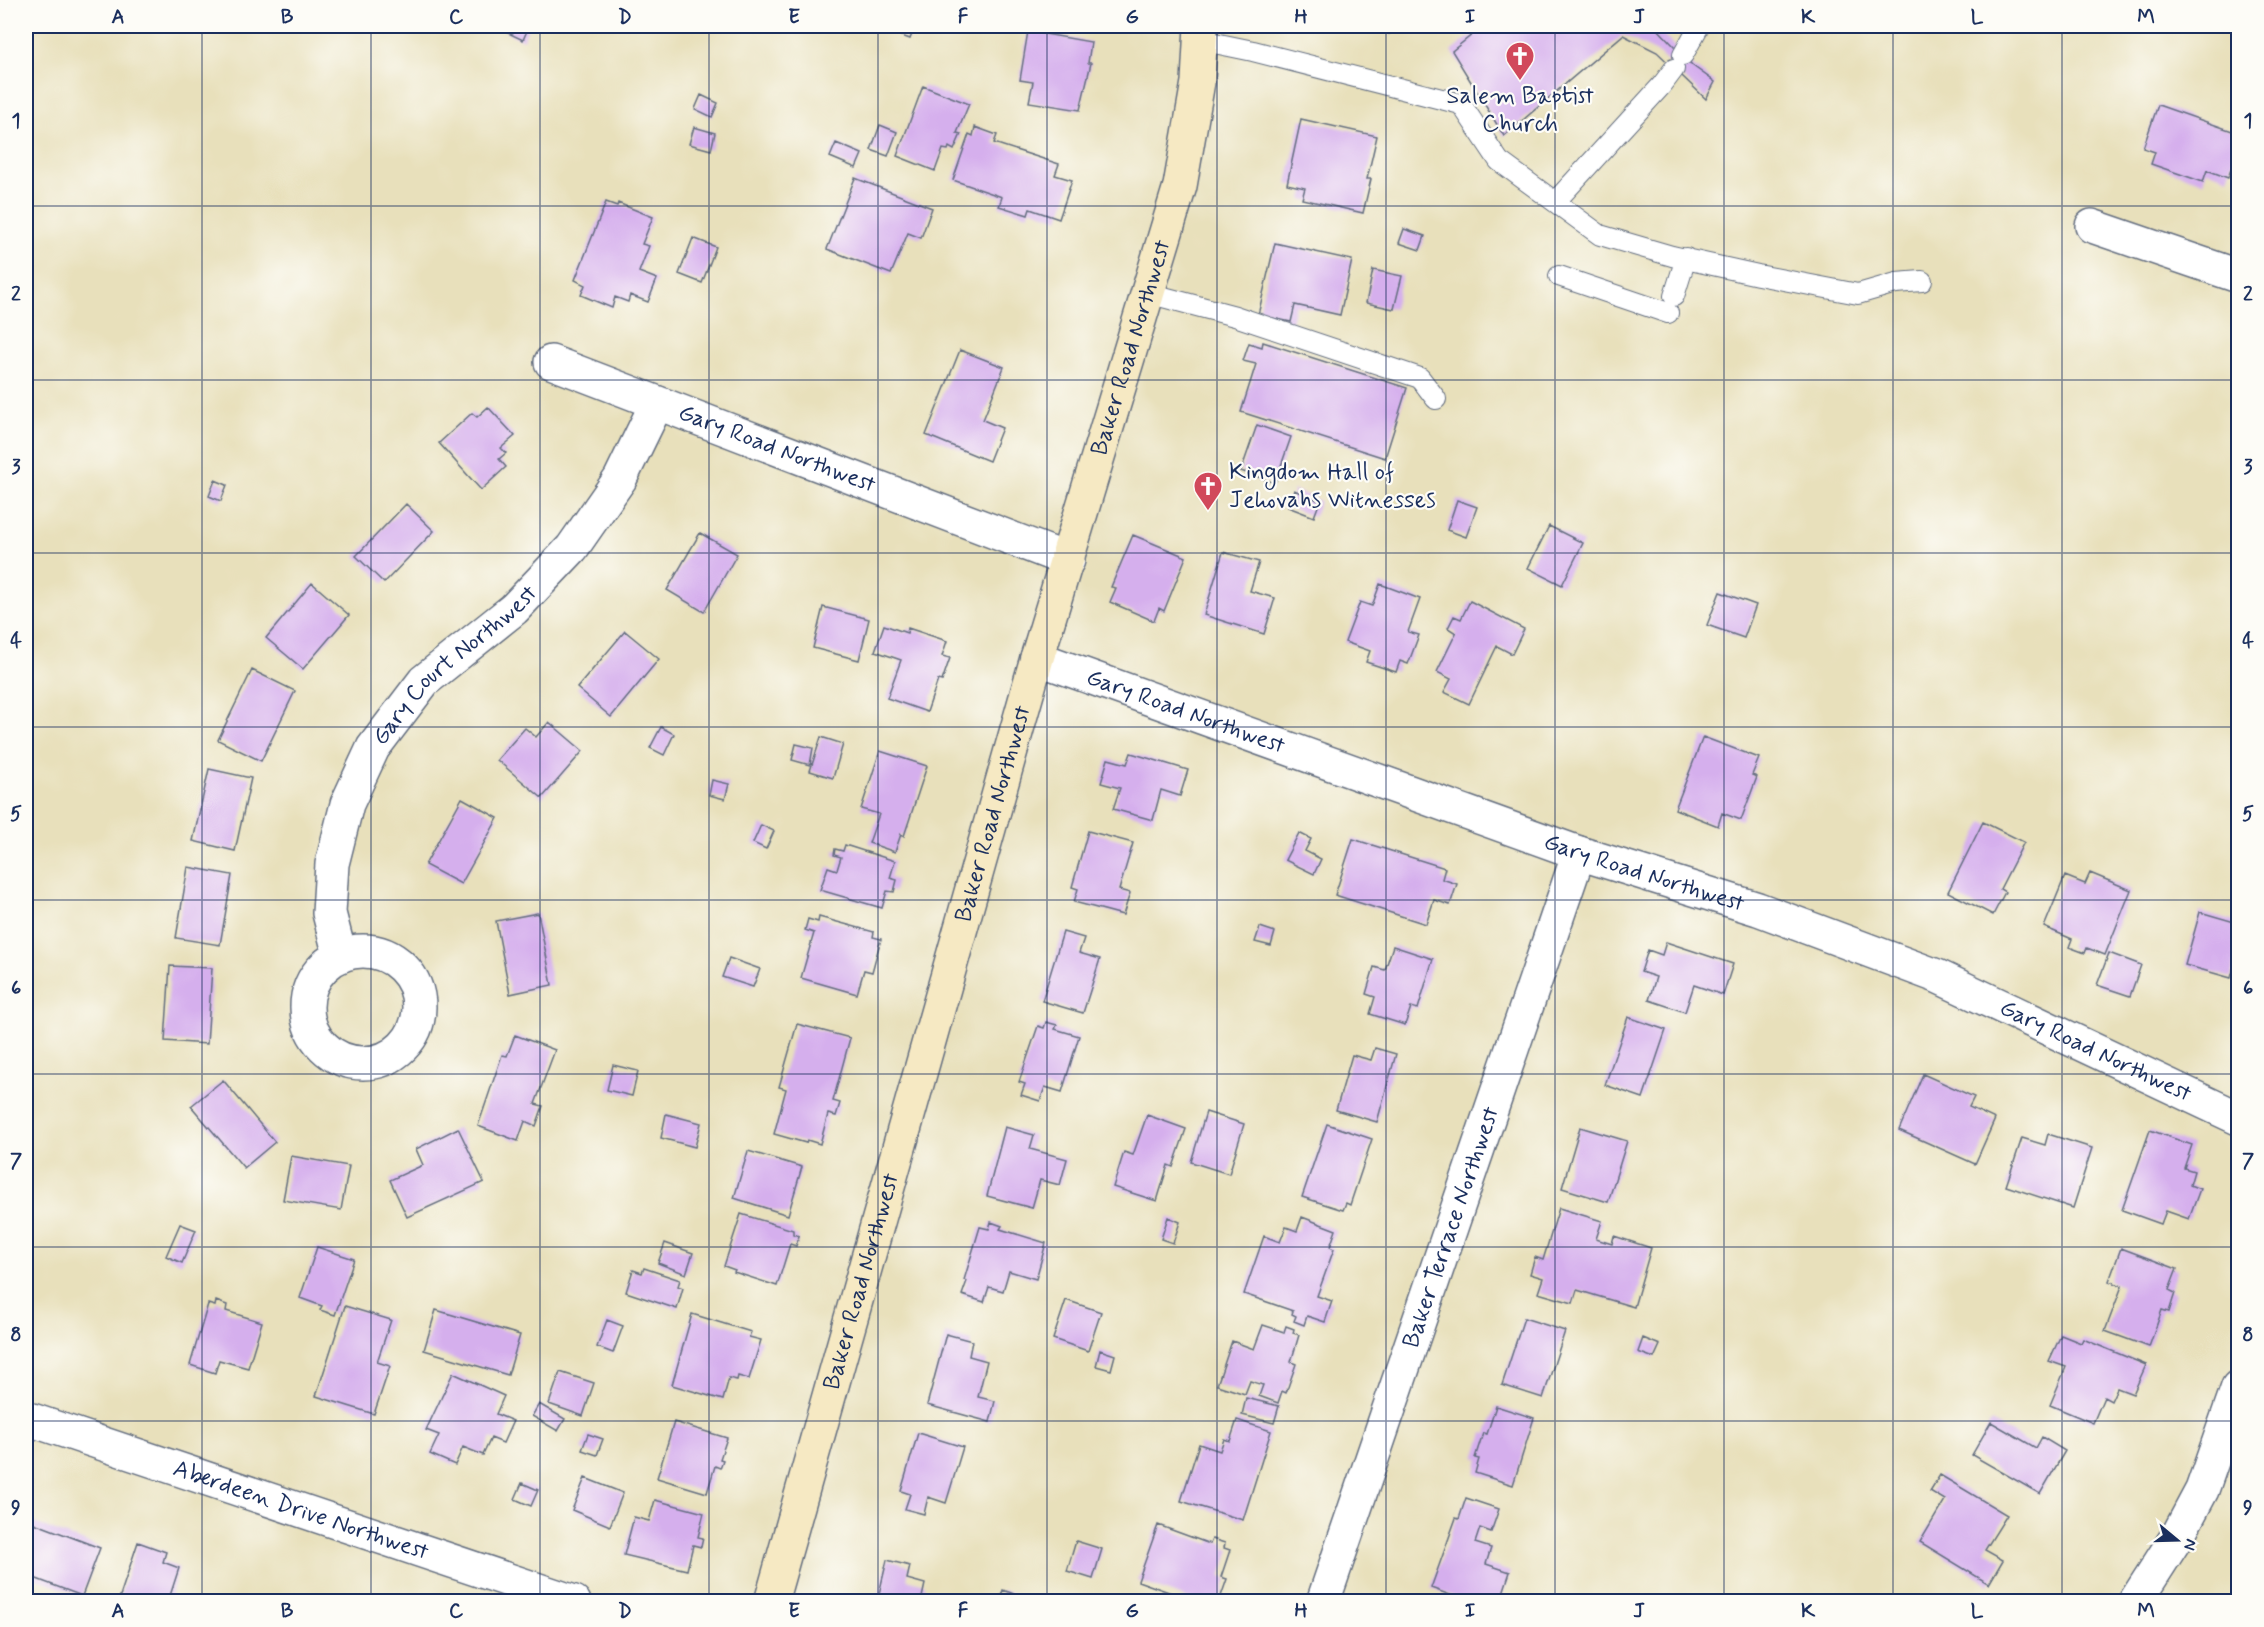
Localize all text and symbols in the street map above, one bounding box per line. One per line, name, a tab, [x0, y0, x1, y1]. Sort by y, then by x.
text: A	[111, 4, 125, 31]
text: B	[281, 4, 294, 31]
text: C	[449, 4, 464, 31]
text: D	[618, 4, 632, 31]
text: E	[788, 4, 800, 31]
text: F	[958, 4, 969, 31]
text: G	[1125, 4, 1139, 31]
text: H	[1294, 4, 1308, 31]
text: I	[1465, 4, 1475, 31]
text: J	[1633, 4, 1645, 31]
text: K	[1801, 4, 1816, 31]
text: L	[1971, 4, 1984, 31]
text: M	[2137, 4, 2155, 31]
church icon: Salem Baptist Church	[1504, 40, 1536, 82]
place label: Salem Baptist Church	[1446, 81, 1594, 140]
text: 1	[12, 108, 20, 135]
text: 1	[2244, 108, 2252, 135]
street label: Baker Road Northwest	[1084, 236, 1178, 459]
text: 2	[11, 281, 21, 308]
text: 2	[2243, 281, 2253, 308]
street label: Gary Road Northwest	[674, 397, 880, 500]
text: 3	[11, 454, 21, 481]
text: 3	[2243, 454, 2253, 481]
place label: Kingdom Hall of Jehovahs Witnesses	[1229, 457, 1436, 516]
church icon: Kingdom Hall of Jehovahs Witnesses	[1192, 470, 1224, 512]
street label: Gary Court Northwest	[365, 578, 544, 752]
text: 4	[10, 628, 22, 655]
text: 4	[2242, 628, 2254, 655]
street label: Gary Road Northwest	[1082, 662, 1290, 762]
street label: Baker Road Northwest	[948, 701, 1038, 926]
text: 5	[10, 801, 22, 828]
text: 5	[2242, 801, 2254, 828]
street label: Gary Road Northwest	[1540, 826, 1749, 919]
text: 6	[11, 975, 21, 1002]
text: 6	[2243, 975, 2253, 1002]
street label: Gary Road Northwest	[1995, 992, 2197, 1110]
street label: Baker Terrace Northwest	[1395, 1102, 1507, 1352]
text: 7	[10, 1148, 22, 1175]
text: 7	[2242, 1148, 2254, 1175]
street label: Baker Road Northwest	[816, 1169, 907, 1393]
text: 8	[10, 1322, 22, 1349]
text: 8	[2242, 1322, 2254, 1349]
street label: Aberdeen Drive Northwest	[169, 1453, 433, 1568]
text: 9	[11, 1495, 21, 1522]
text: 9	[2243, 1495, 2253, 1522]
north arrow	[2147, 1510, 2207, 1570]
text: N	[2178, 1536, 2201, 1553]
text: A	[111, 1598, 125, 1625]
text: B	[281, 1598, 294, 1625]
text: C	[449, 1598, 464, 1625]
text: D	[618, 1598, 632, 1625]
text: E	[788, 1598, 800, 1625]
text: F	[958, 1598, 969, 1625]
text: G	[1125, 1598, 1139, 1625]
text: H	[1294, 1598, 1308, 1625]
text: I	[1465, 1598, 1475, 1625]
text: J	[1633, 1598, 1645, 1625]
text: K	[1801, 1598, 1816, 1625]
text: L	[1971, 1598, 1984, 1625]
text: M	[2137, 1598, 2155, 1625]

